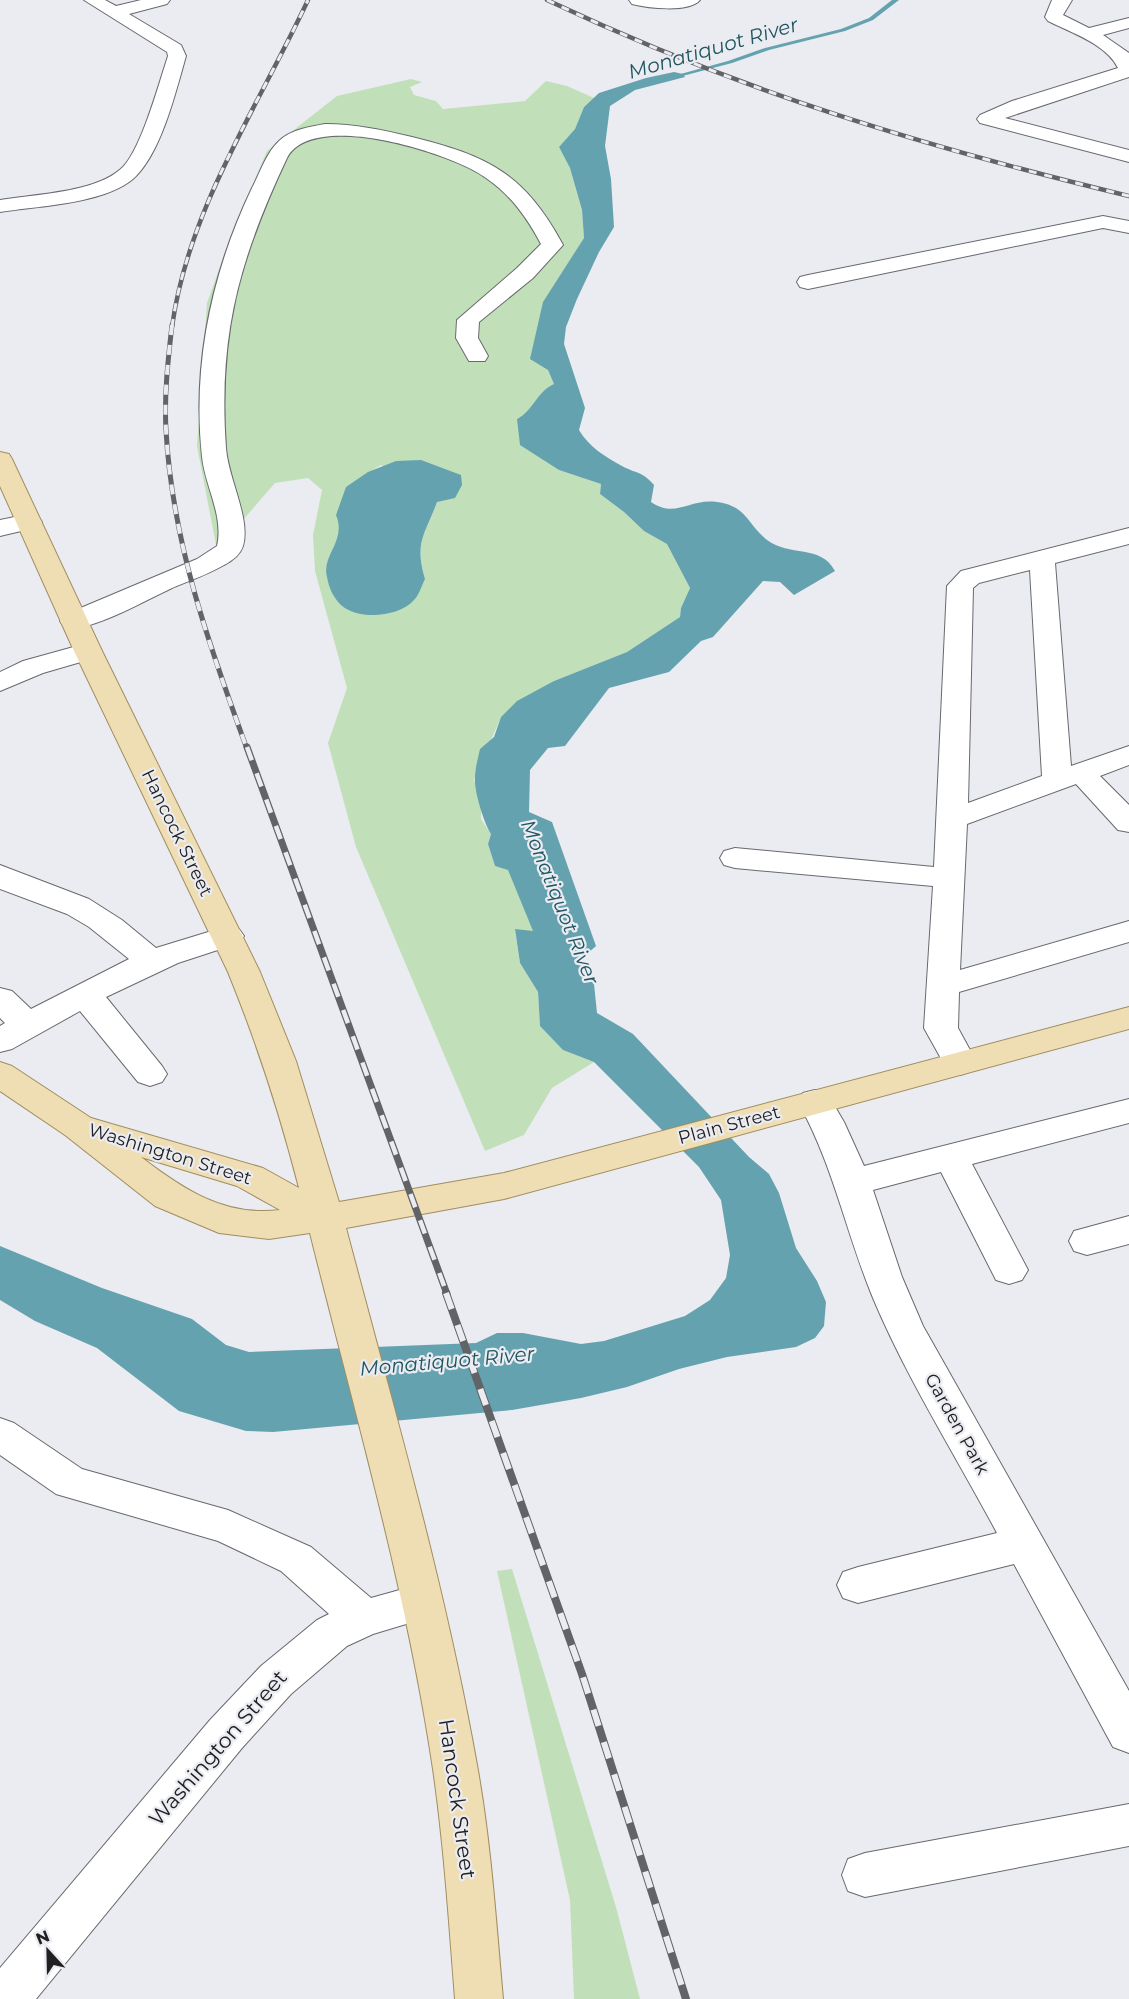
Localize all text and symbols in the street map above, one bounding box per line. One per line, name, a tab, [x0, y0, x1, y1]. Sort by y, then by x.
water label: Monatiquot River	[625, 12, 802, 84]
street label: Hancock Street	[137, 766, 217, 900]
water label: Monatiquot River	[516, 816, 604, 989]
street label: Plain Street	[676, 1101, 782, 1149]
street label: Washington Street	[86, 1119, 254, 1189]
water label: Monatiquot River	[358, 1341, 537, 1381]
street label: Garden Park	[920, 1369, 994, 1479]
street label: Washington Street	[143, 1665, 292, 1830]
street label: Hancock Street	[434, 1717, 481, 1881]
north arrow	[18, 1921, 78, 1981]
text: N	[33, 1926, 52, 1949]

